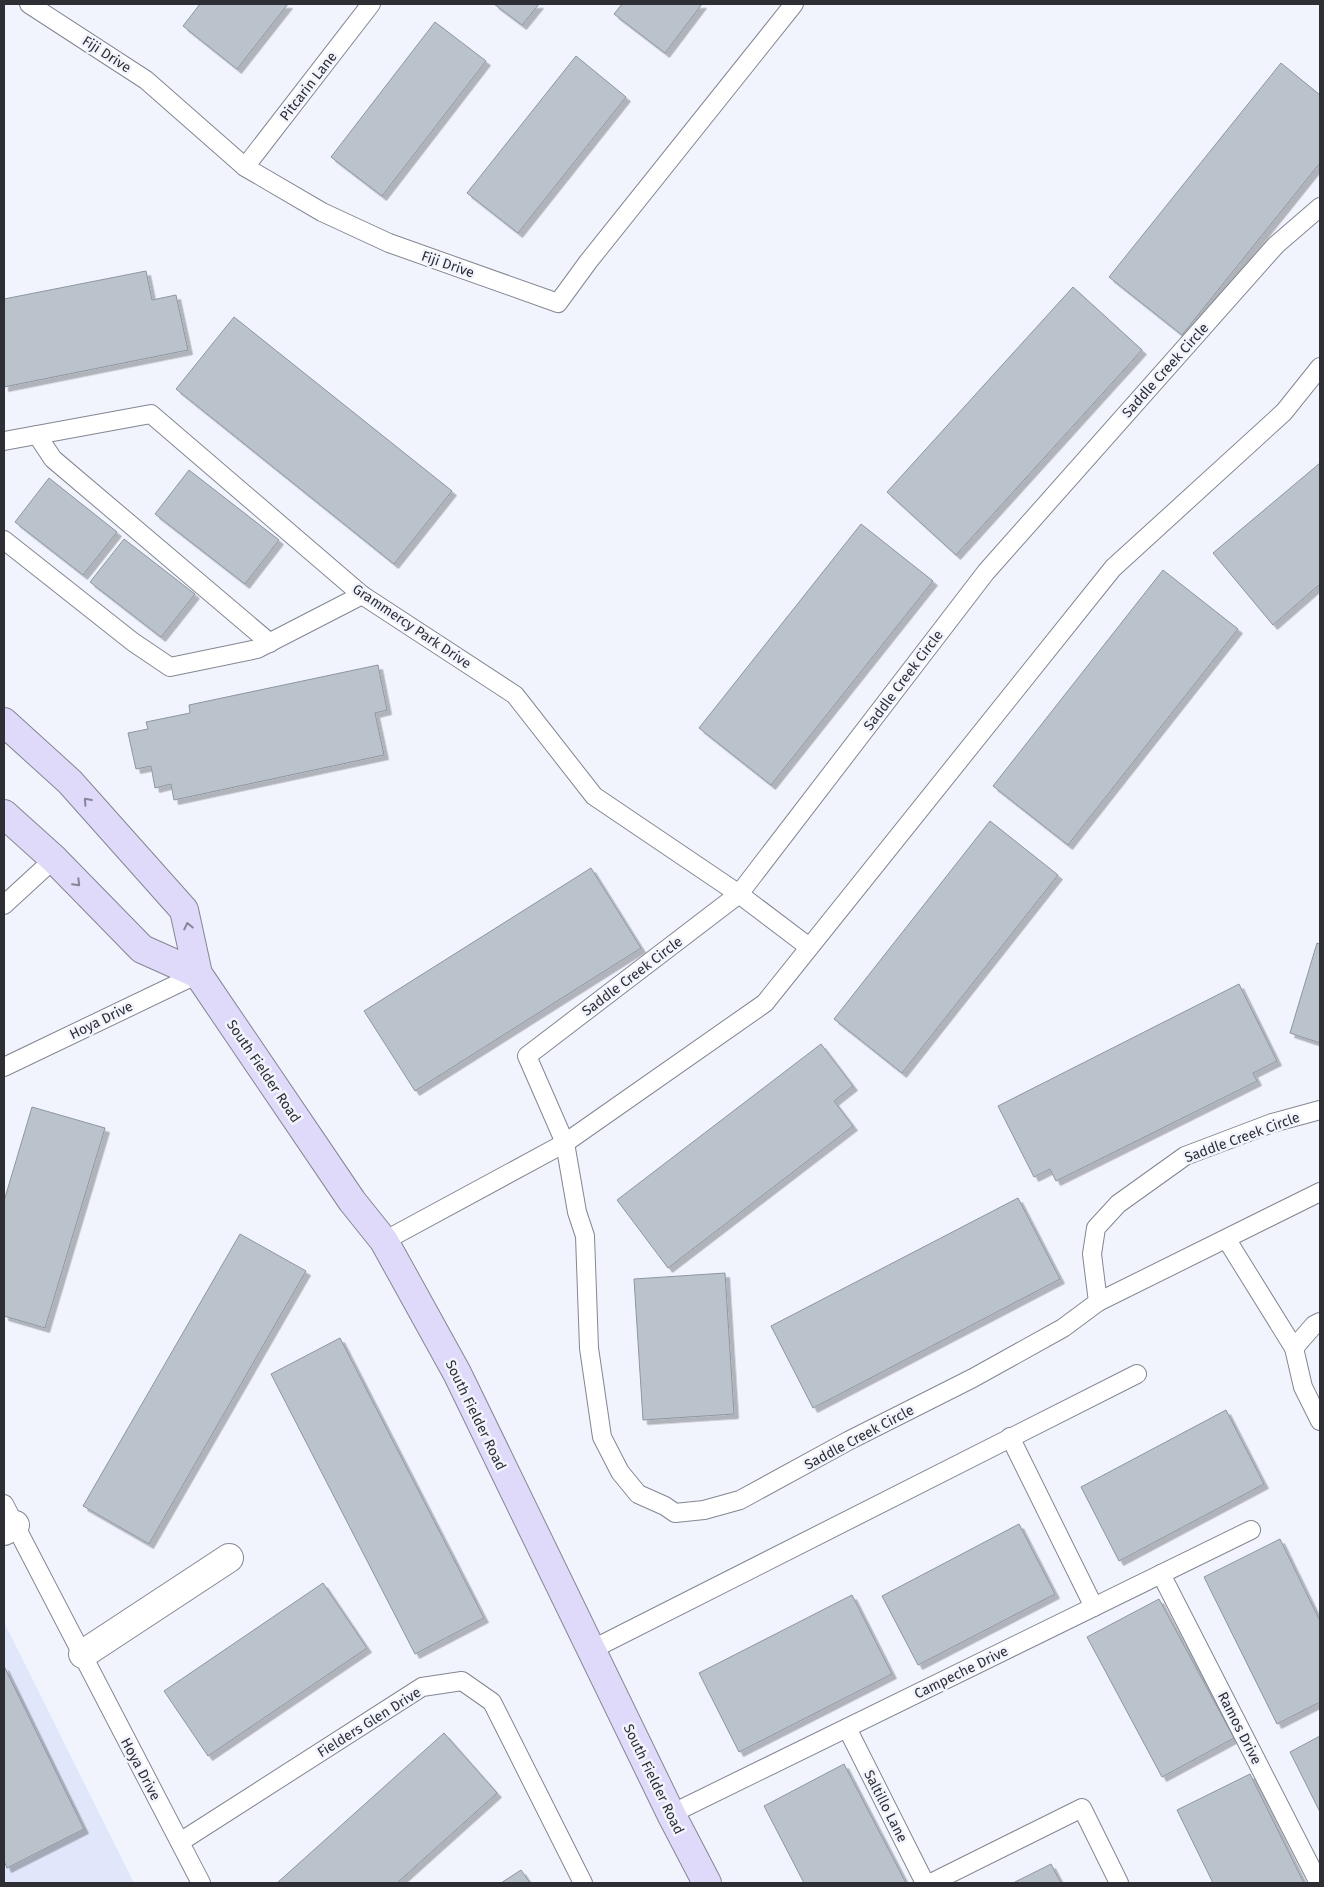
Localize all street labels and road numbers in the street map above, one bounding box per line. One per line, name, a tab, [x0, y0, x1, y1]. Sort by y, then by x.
street label: Fiji Drive	[79, 32, 134, 76]
street label: Pitcarin Lane	[276, 49, 341, 124]
street label: Fiji Drive	[419, 248, 476, 281]
street label: Saddle Creek Circle	[1118, 320, 1212, 421]
street label: Grammercy Park Drive	[349, 580, 474, 672]
street label: Saddle Creek Circle	[860, 627, 947, 734]
street label: Saddle Creek Circle	[579, 933, 686, 1020]
street label: Hoya Drive	[67, 998, 136, 1043]
street label: South Fielder Road	[223, 1017, 304, 1126]
street label: Saddle Creek Circle	[1182, 1109, 1302, 1166]
street label: South Fielder Road	[442, 1357, 510, 1473]
street label: Saddle Creek Circle	[802, 1401, 917, 1473]
street label: Campeche Drive	[912, 1642, 1011, 1703]
street label: Fielders Glen Drive	[314, 1684, 424, 1761]
street label: Ramos Drive	[1214, 1689, 1265, 1767]
street label: South Fielder Road	[620, 1721, 688, 1837]
street label: Hoya Drive	[117, 1735, 164, 1803]
street label: Saltillo Lane	[860, 1767, 911, 1845]

